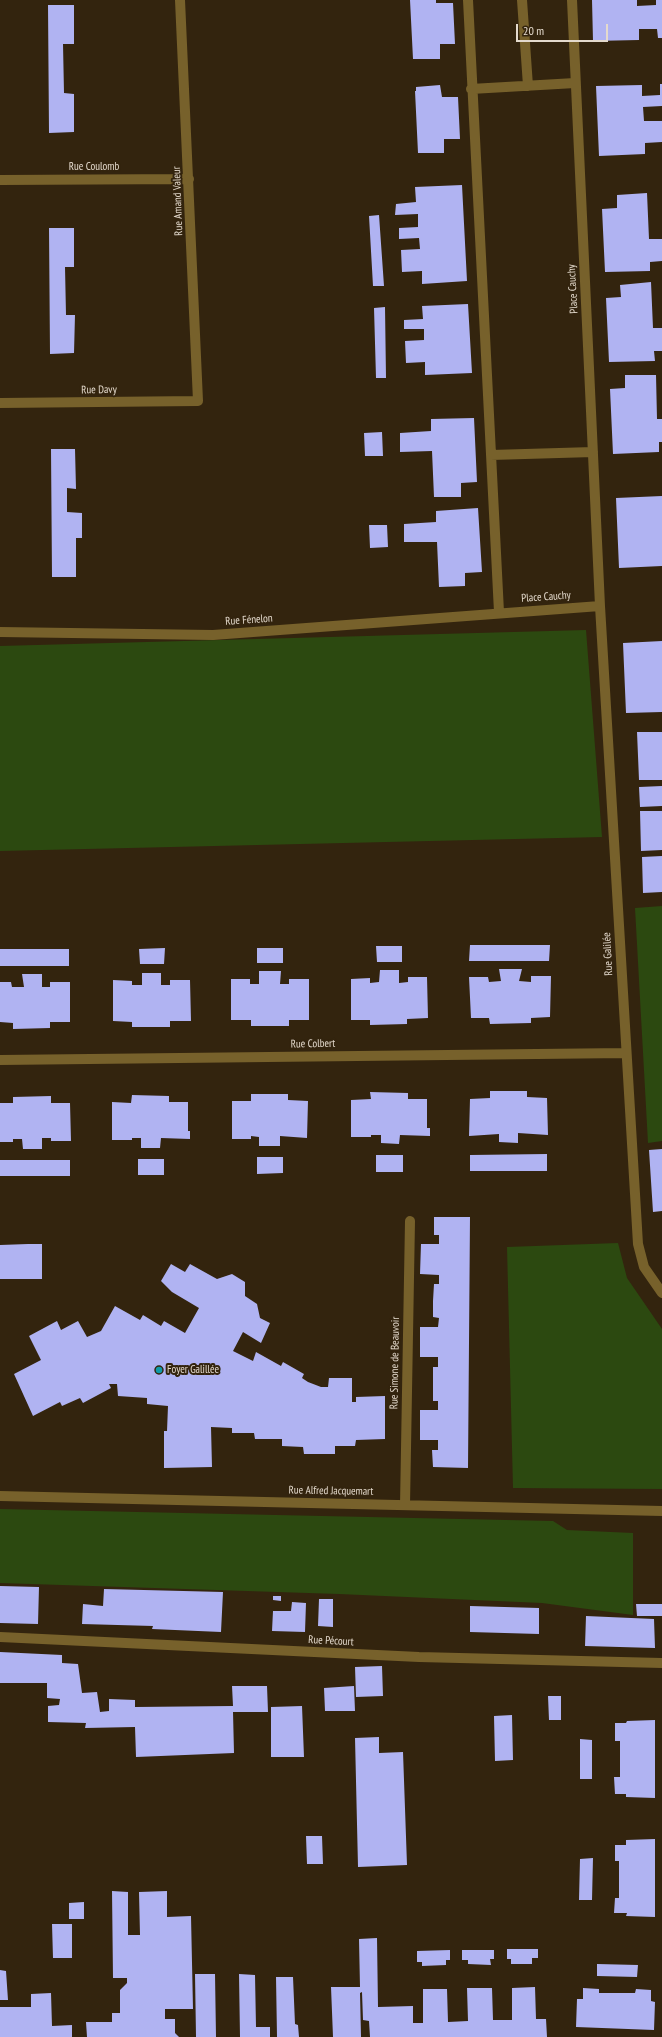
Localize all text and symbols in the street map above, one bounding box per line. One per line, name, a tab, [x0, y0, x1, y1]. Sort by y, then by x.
scale bar	[518, 16, 610, 42]
text: 20 m	[523, 23, 544, 38]
street label: Rue Coulomb	[69, 160, 119, 174]
street label: Rue Amand Valeur	[170, 166, 186, 236]
street label: Place Cauchy	[565, 264, 581, 314]
street label: Rue Davy	[81, 383, 117, 397]
street label: Place Cauchy	[521, 589, 571, 605]
street label: Rue Fénelon	[225, 612, 273, 628]
street label: Rue Galilée	[600, 932, 616, 976]
street label: Rue Colbert	[291, 1037, 335, 1051]
street label: Rue Simone de Beauvoir	[388, 1317, 402, 1409]
place label: Foyer Galillée	[167, 1363, 219, 1377]
marker: Foyer Galillée	[154, 1365, 164, 1375]
street label: Rue Alfred Jacquemart	[288, 1484, 374, 1498]
street label: Rue Pécourt	[308, 1633, 354, 1649]

